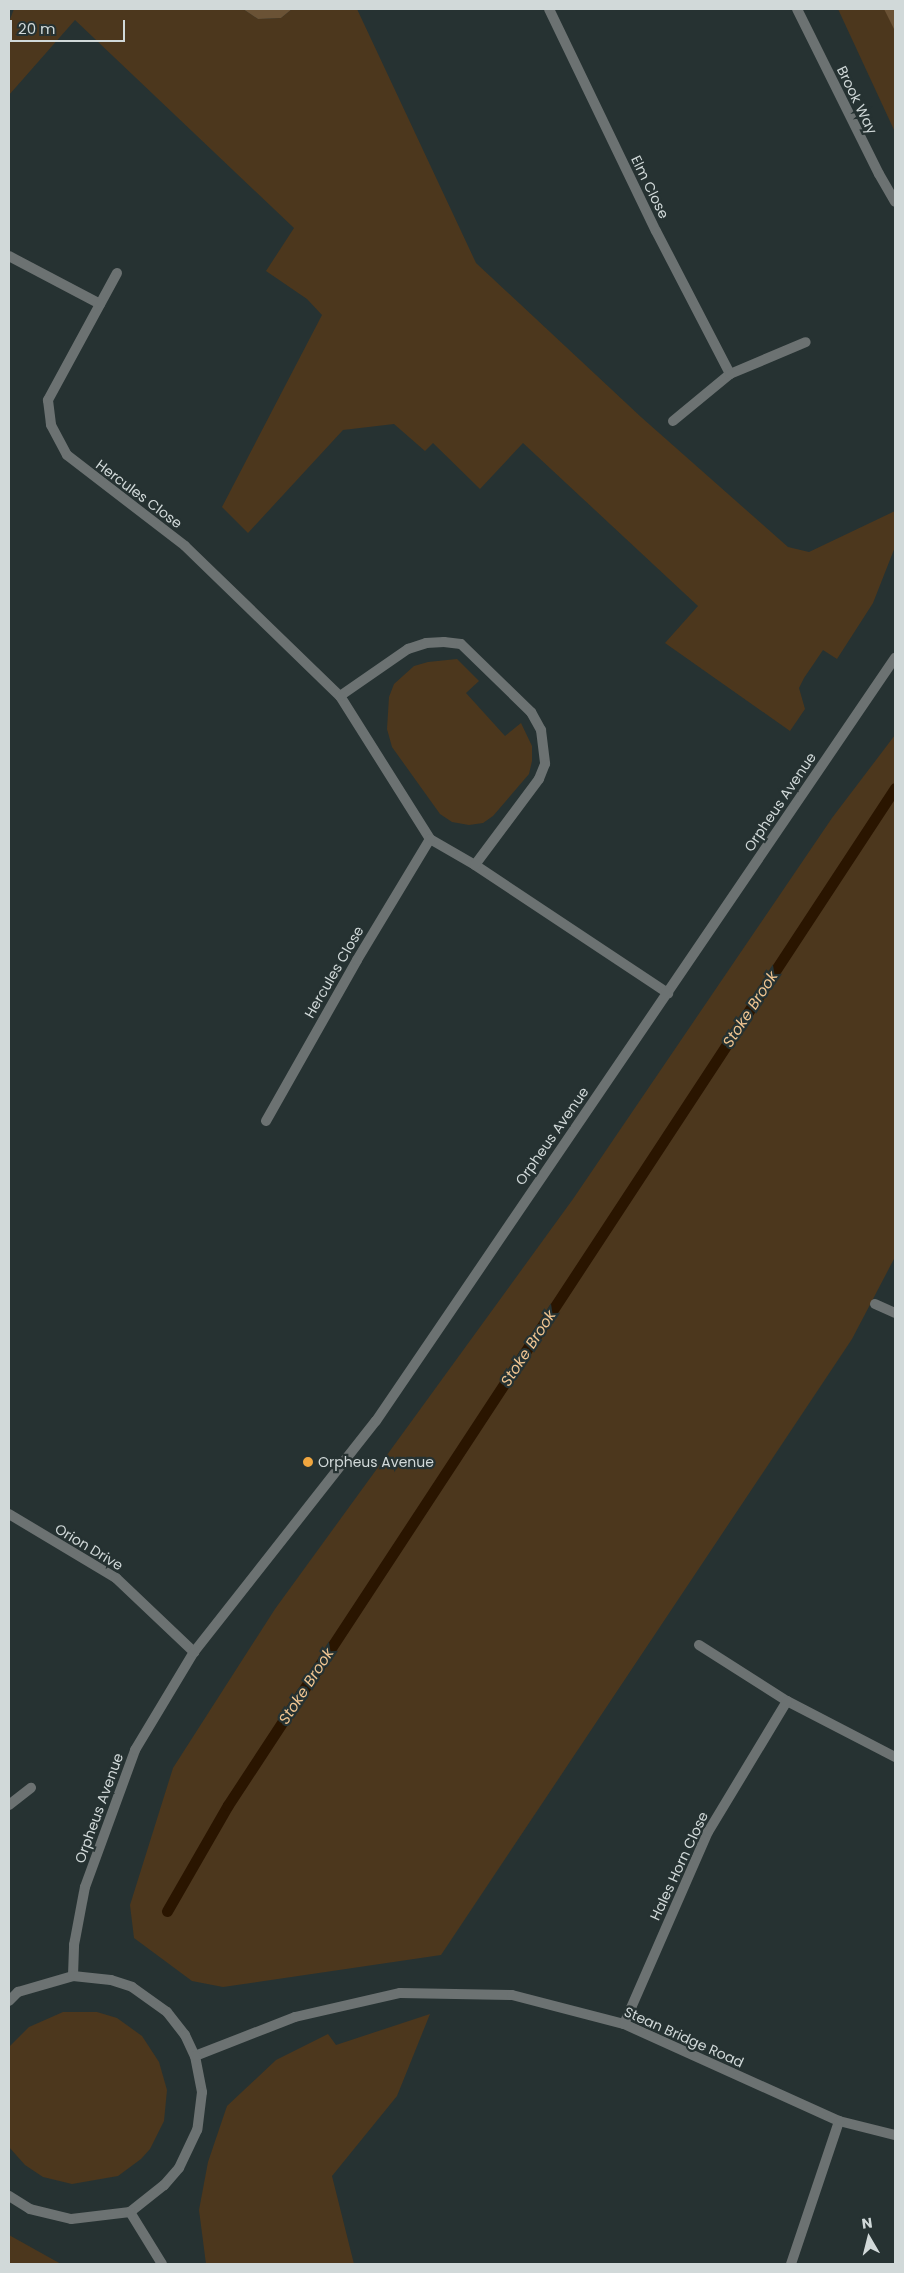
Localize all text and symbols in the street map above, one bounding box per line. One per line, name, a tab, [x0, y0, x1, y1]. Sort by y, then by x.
scale bar	[12, 10, 128, 42]
text: 20 m	[18, 18, 56, 39]
street label: Brook Way	[833, 63, 881, 137]
street label: Elm Close	[628, 153, 672, 221]
street label: Hercules Close	[93, 456, 185, 532]
street label: Orpheus Avenue	[741, 749, 819, 855]
street label: Hercules Close	[301, 923, 367, 1021]
water label: Stoke Brook	[719, 968, 781, 1050]
street label: Orpheus Avenue	[512, 1084, 592, 1188]
water label: Stoke Brook	[497, 1307, 559, 1389]
place label: Orpheus Avenue	[318, 1454, 434, 1470]
marker: Orpheus Avenue	[302, 1456, 314, 1468]
street label: Orion Drive	[52, 1520, 126, 1574]
water label: Stoke Brook	[275, 1645, 337, 1727]
street label: Orpheus Avenue	[71, 1751, 127, 1865]
street label: Hales Horn Close	[646, 1809, 712, 1923]
street label: Stean Bridge Road	[622, 2003, 746, 2071]
north arrow	[844, 2213, 894, 2263]
text: N	[860, 2213, 874, 2234]

